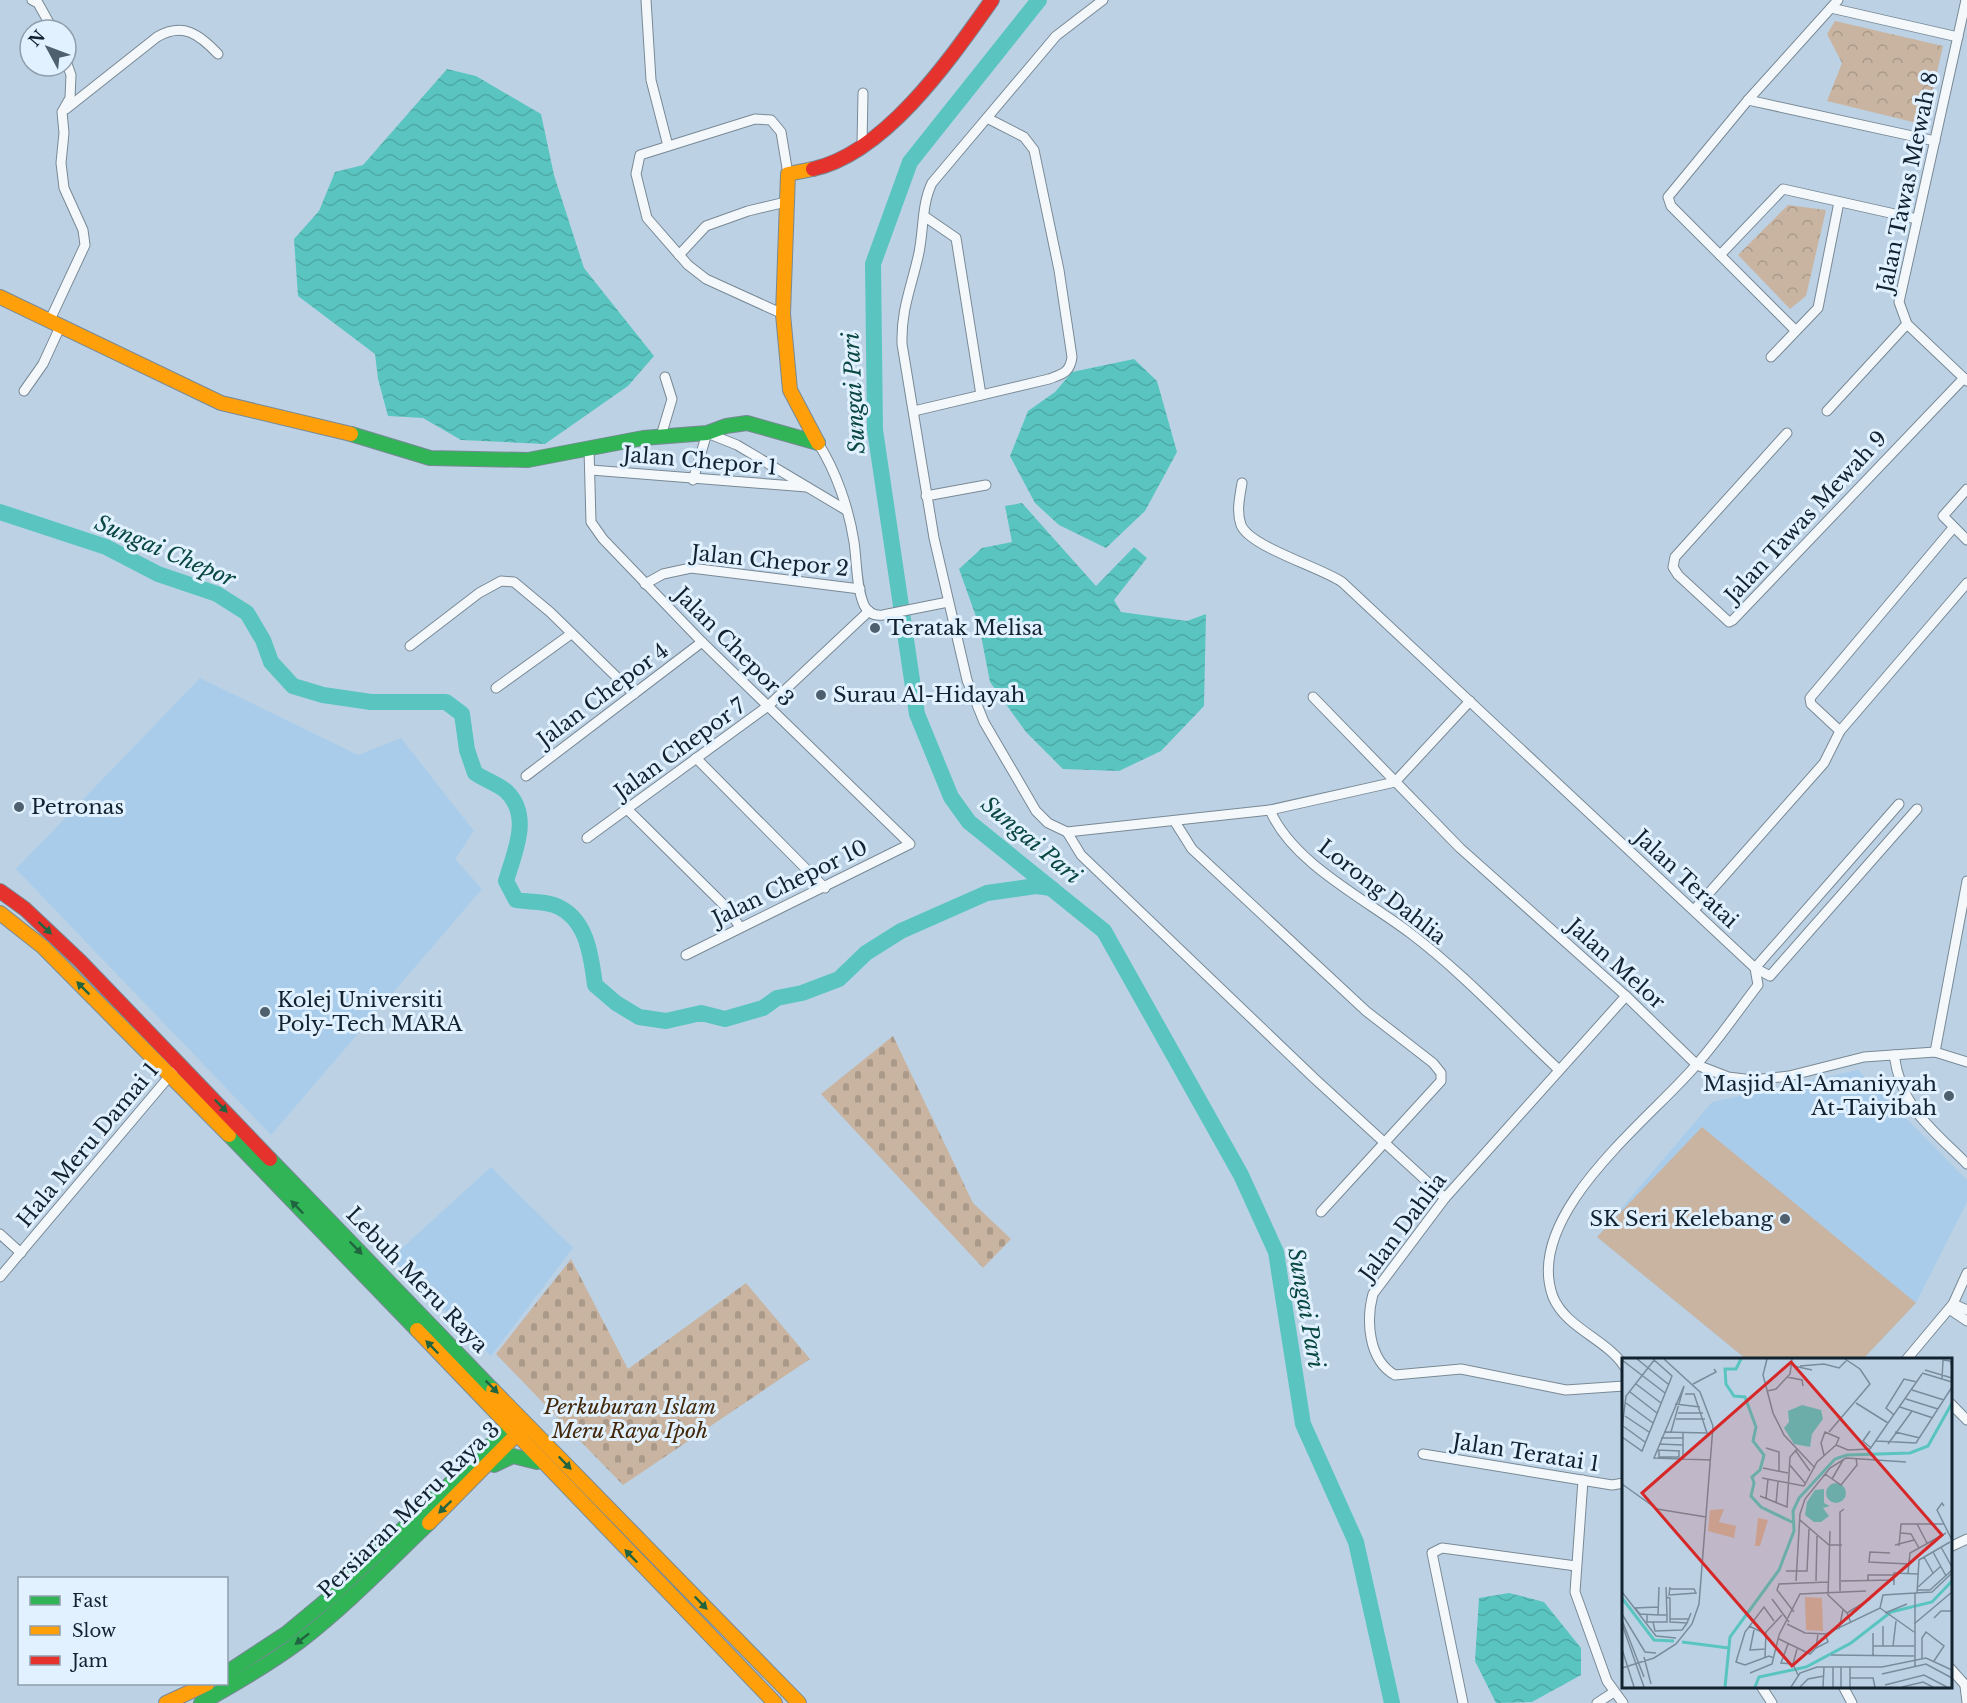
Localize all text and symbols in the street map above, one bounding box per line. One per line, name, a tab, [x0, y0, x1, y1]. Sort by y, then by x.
north arrow	[18, 18, 78, 78]
text: N	[24, 26, 49, 50]
street label: Jalan Tawas Mewah 8	[1871, 69, 1944, 298]
water label: Sungai Pari	[837, 331, 871, 454]
street label: Jalan Tawas Mewah 9	[1717, 426, 1892, 611]
street label: Jalan Chepor 1	[619, 441, 778, 481]
water label: Sungai Chepor	[91, 509, 240, 593]
street label: Jalan Chepor 2	[687, 540, 850, 582]
street label: Jalan Chepor 3	[667, 580, 799, 712]
place label: Teratak Melisa	[887, 615, 1043, 641]
marker: Teratak Melisa	[868, 621, 882, 635]
street label: Jalan Chepor 4	[530, 637, 674, 755]
place label: Surau Al-Hidayah	[833, 682, 1025, 708]
marker: Surau Al-Hidayah	[814, 688, 828, 702]
street label: Jalan Chepor 7	[607, 693, 751, 807]
water label: Sungai Pari	[976, 791, 1087, 890]
place label: Petronas	[31, 794, 124, 820]
marker: Petronas	[12, 800, 26, 814]
street label: Jalan Teratai	[1626, 822, 1743, 934]
street label: Jalan Chepor 10	[706, 834, 872, 933]
street label: Lorong Dahlia	[1313, 834, 1452, 950]
street label: Jalan Melor	[1559, 911, 1670, 1015]
one-way arrow	[37, 921, 52, 934]
one-way arrow	[77, 981, 91, 995]
place label: Kolej Universiti Poly-Tech MARA	[277, 987, 463, 1037]
marker: Kolej Universiti Poly-Tech MARA	[258, 1005, 272, 1019]
street label: Hala Meru Damai 1	[12, 1058, 164, 1232]
place label: Masjid Al-Amaniyyah At-Taiyibah	[1703, 1071, 1937, 1121]
marker: Masjid Al-Amaniyyah At-Taiyibah	[1942, 1089, 1956, 1103]
one-way arrow	[214, 1099, 228, 1113]
street label: Jalan Dahlia	[1352, 1168, 1452, 1288]
one-way arrow	[290, 1199, 304, 1214]
street label: Lebuh Meru Raya	[341, 1202, 494, 1359]
place label: SK Seri Kelebang	[1590, 1206, 1773, 1232]
marker: SK Seri Kelebang	[1778, 1212, 1792, 1226]
one-way arrow	[349, 1240, 363, 1255]
water label: Sungai Pari	[1282, 1246, 1330, 1371]
one-way arrow	[425, 1340, 439, 1355]
inset map	[1622, 1358, 1952, 1688]
one-way arrow	[484, 1380, 498, 1394]
park label: Perkuburan Islam Meru Raya Ipoh	[543, 1394, 716, 1444]
street label: Persiaran Meru Raya 3	[313, 1417, 505, 1603]
street label: Jalan Teratai 1	[1448, 1428, 1601, 1477]
one-way arrow	[558, 1455, 572, 1469]
one-way arrow	[438, 1500, 453, 1513]
one-way arrow	[625, 1549, 639, 1563]
legend	[18, 1577, 228, 1685]
text: Fast	[72, 1590, 109, 1612]
one-way arrow	[694, 1595, 708, 1610]
text: Slow	[72, 1620, 117, 1642]
one-way arrow	[294, 1633, 310, 1646]
text: Jam	[70, 1650, 108, 1672]

